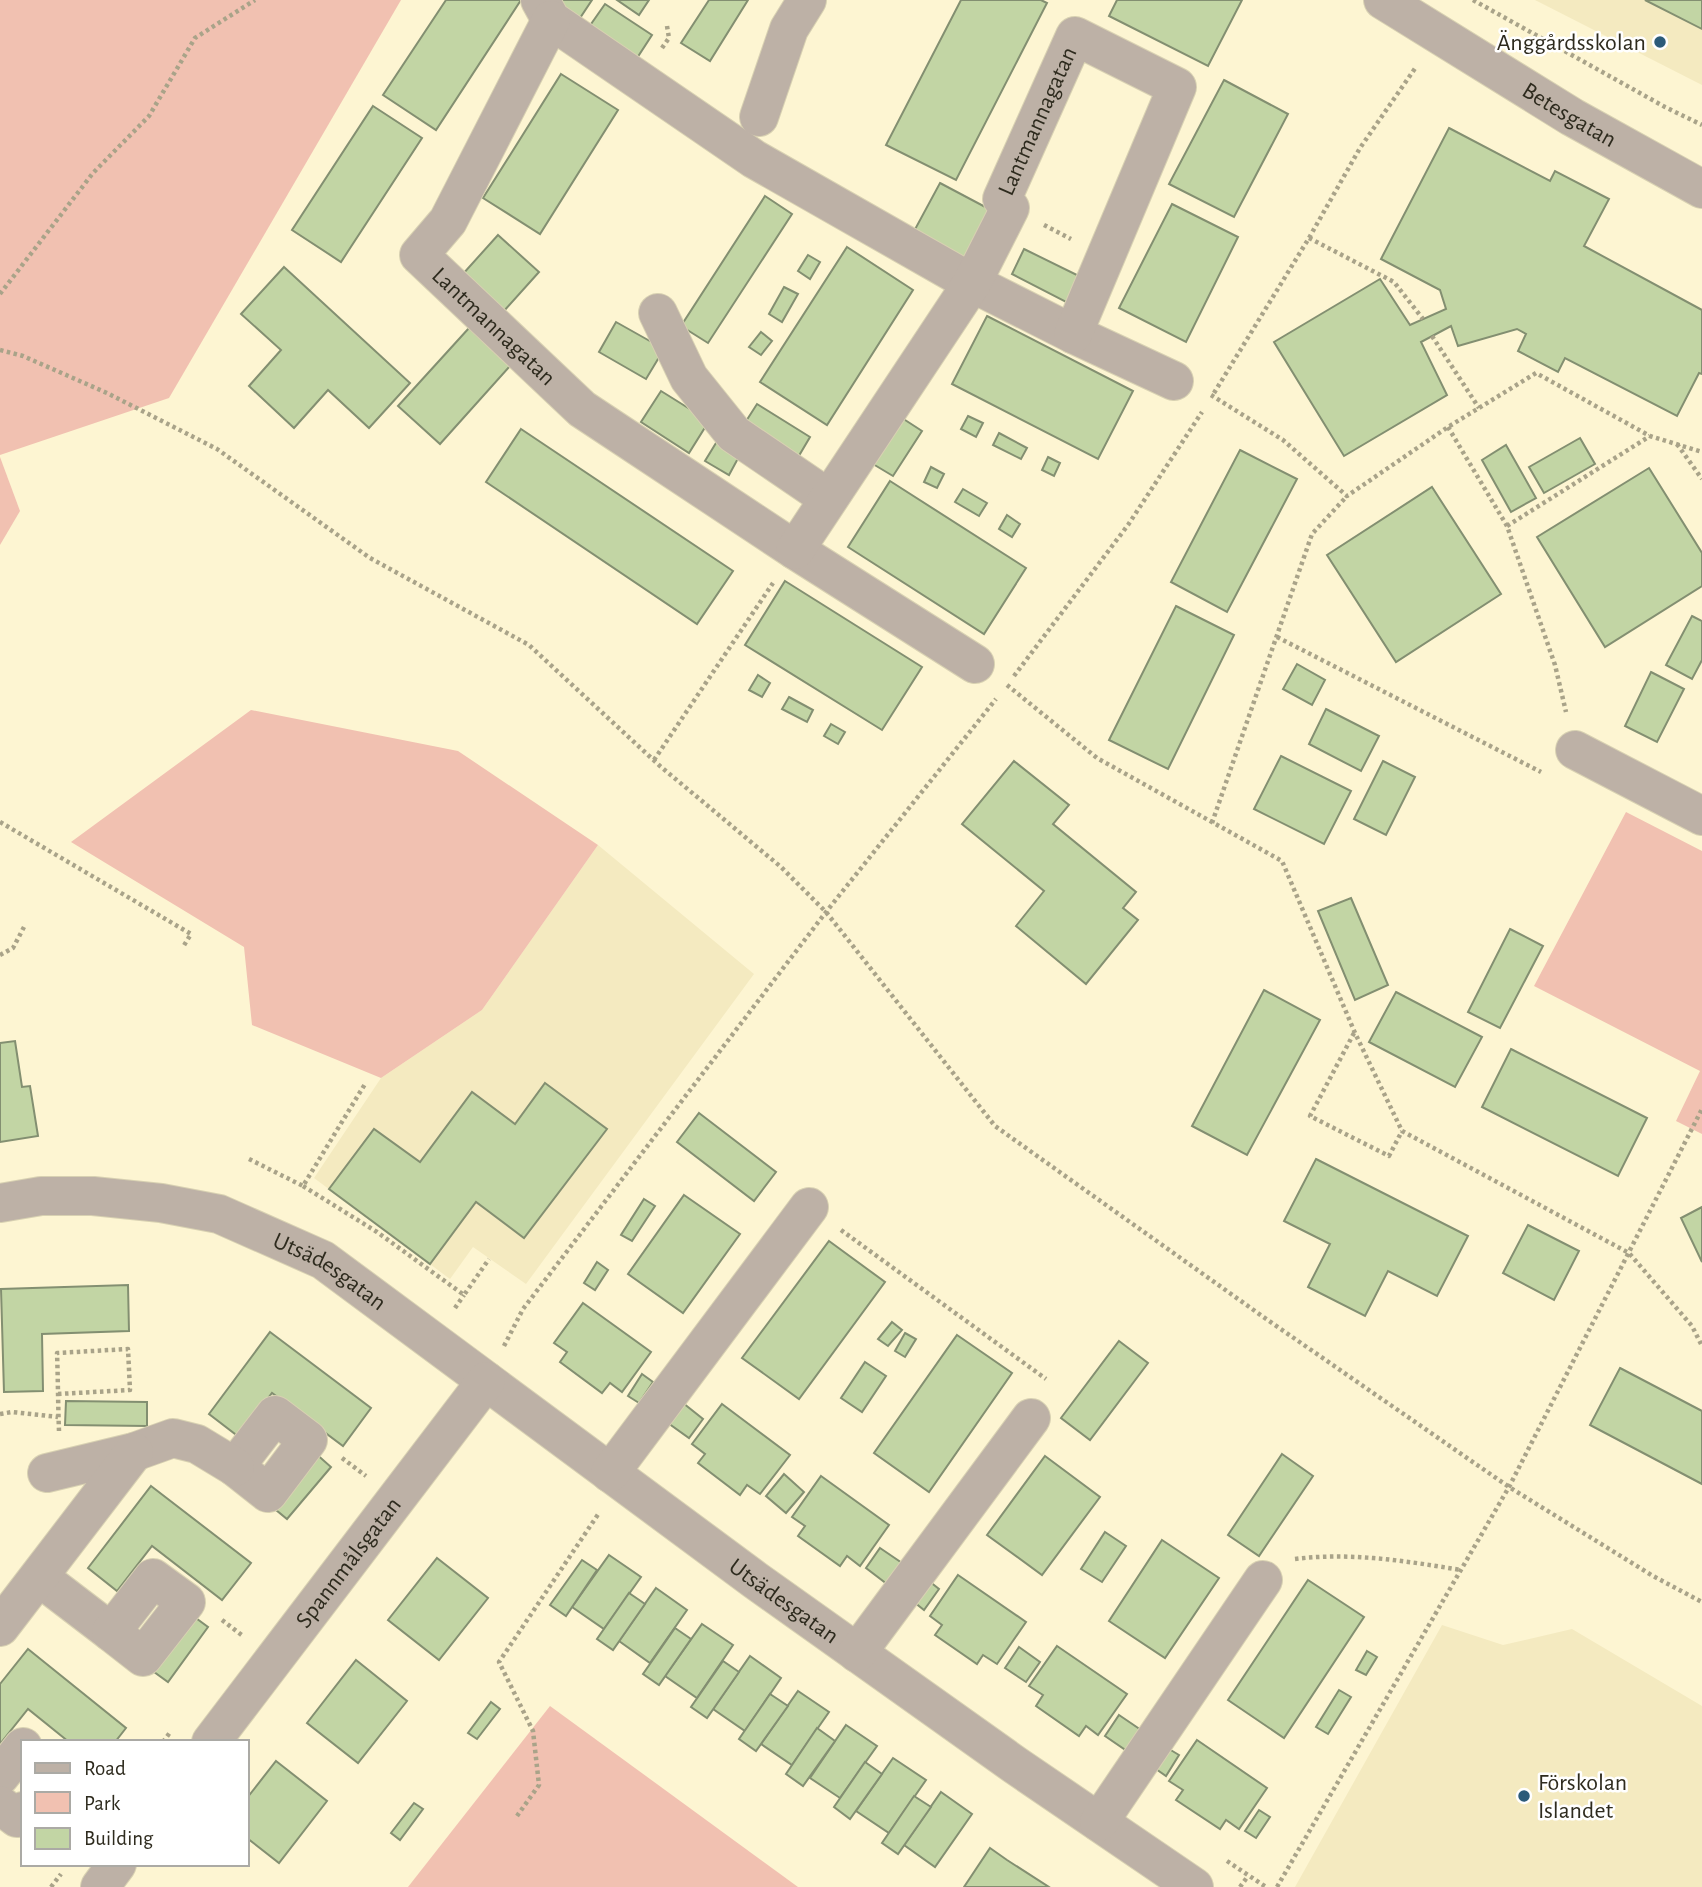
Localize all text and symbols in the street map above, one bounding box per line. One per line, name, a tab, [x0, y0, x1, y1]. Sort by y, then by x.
place label: Änggårdsskolan	[1497, 30, 1646, 55]
marker: Änggårdsskolan	[1652, 34, 1668, 50]
street label: Lantmannagatan	[994, 43, 1082, 199]
street label: Betesgatan	[1518, 78, 1620, 152]
street label: Lantmannagatan	[427, 263, 560, 390]
street label: Utsädesgatan	[269, 1229, 390, 1315]
street label: Spannmålsgatan	[292, 1493, 406, 1633]
street label: Utsädesgatan	[724, 1554, 843, 1649]
legend	[21, 1740, 248, 1866]
text: Road	[84, 1758, 126, 1779]
place label: Förskolan Islandet	[1538, 1771, 1627, 1823]
marker: Förskolan Islandet	[1516, 1788, 1532, 1804]
text: Park	[84, 1793, 121, 1814]
text: Building	[84, 1828, 154, 1849]

